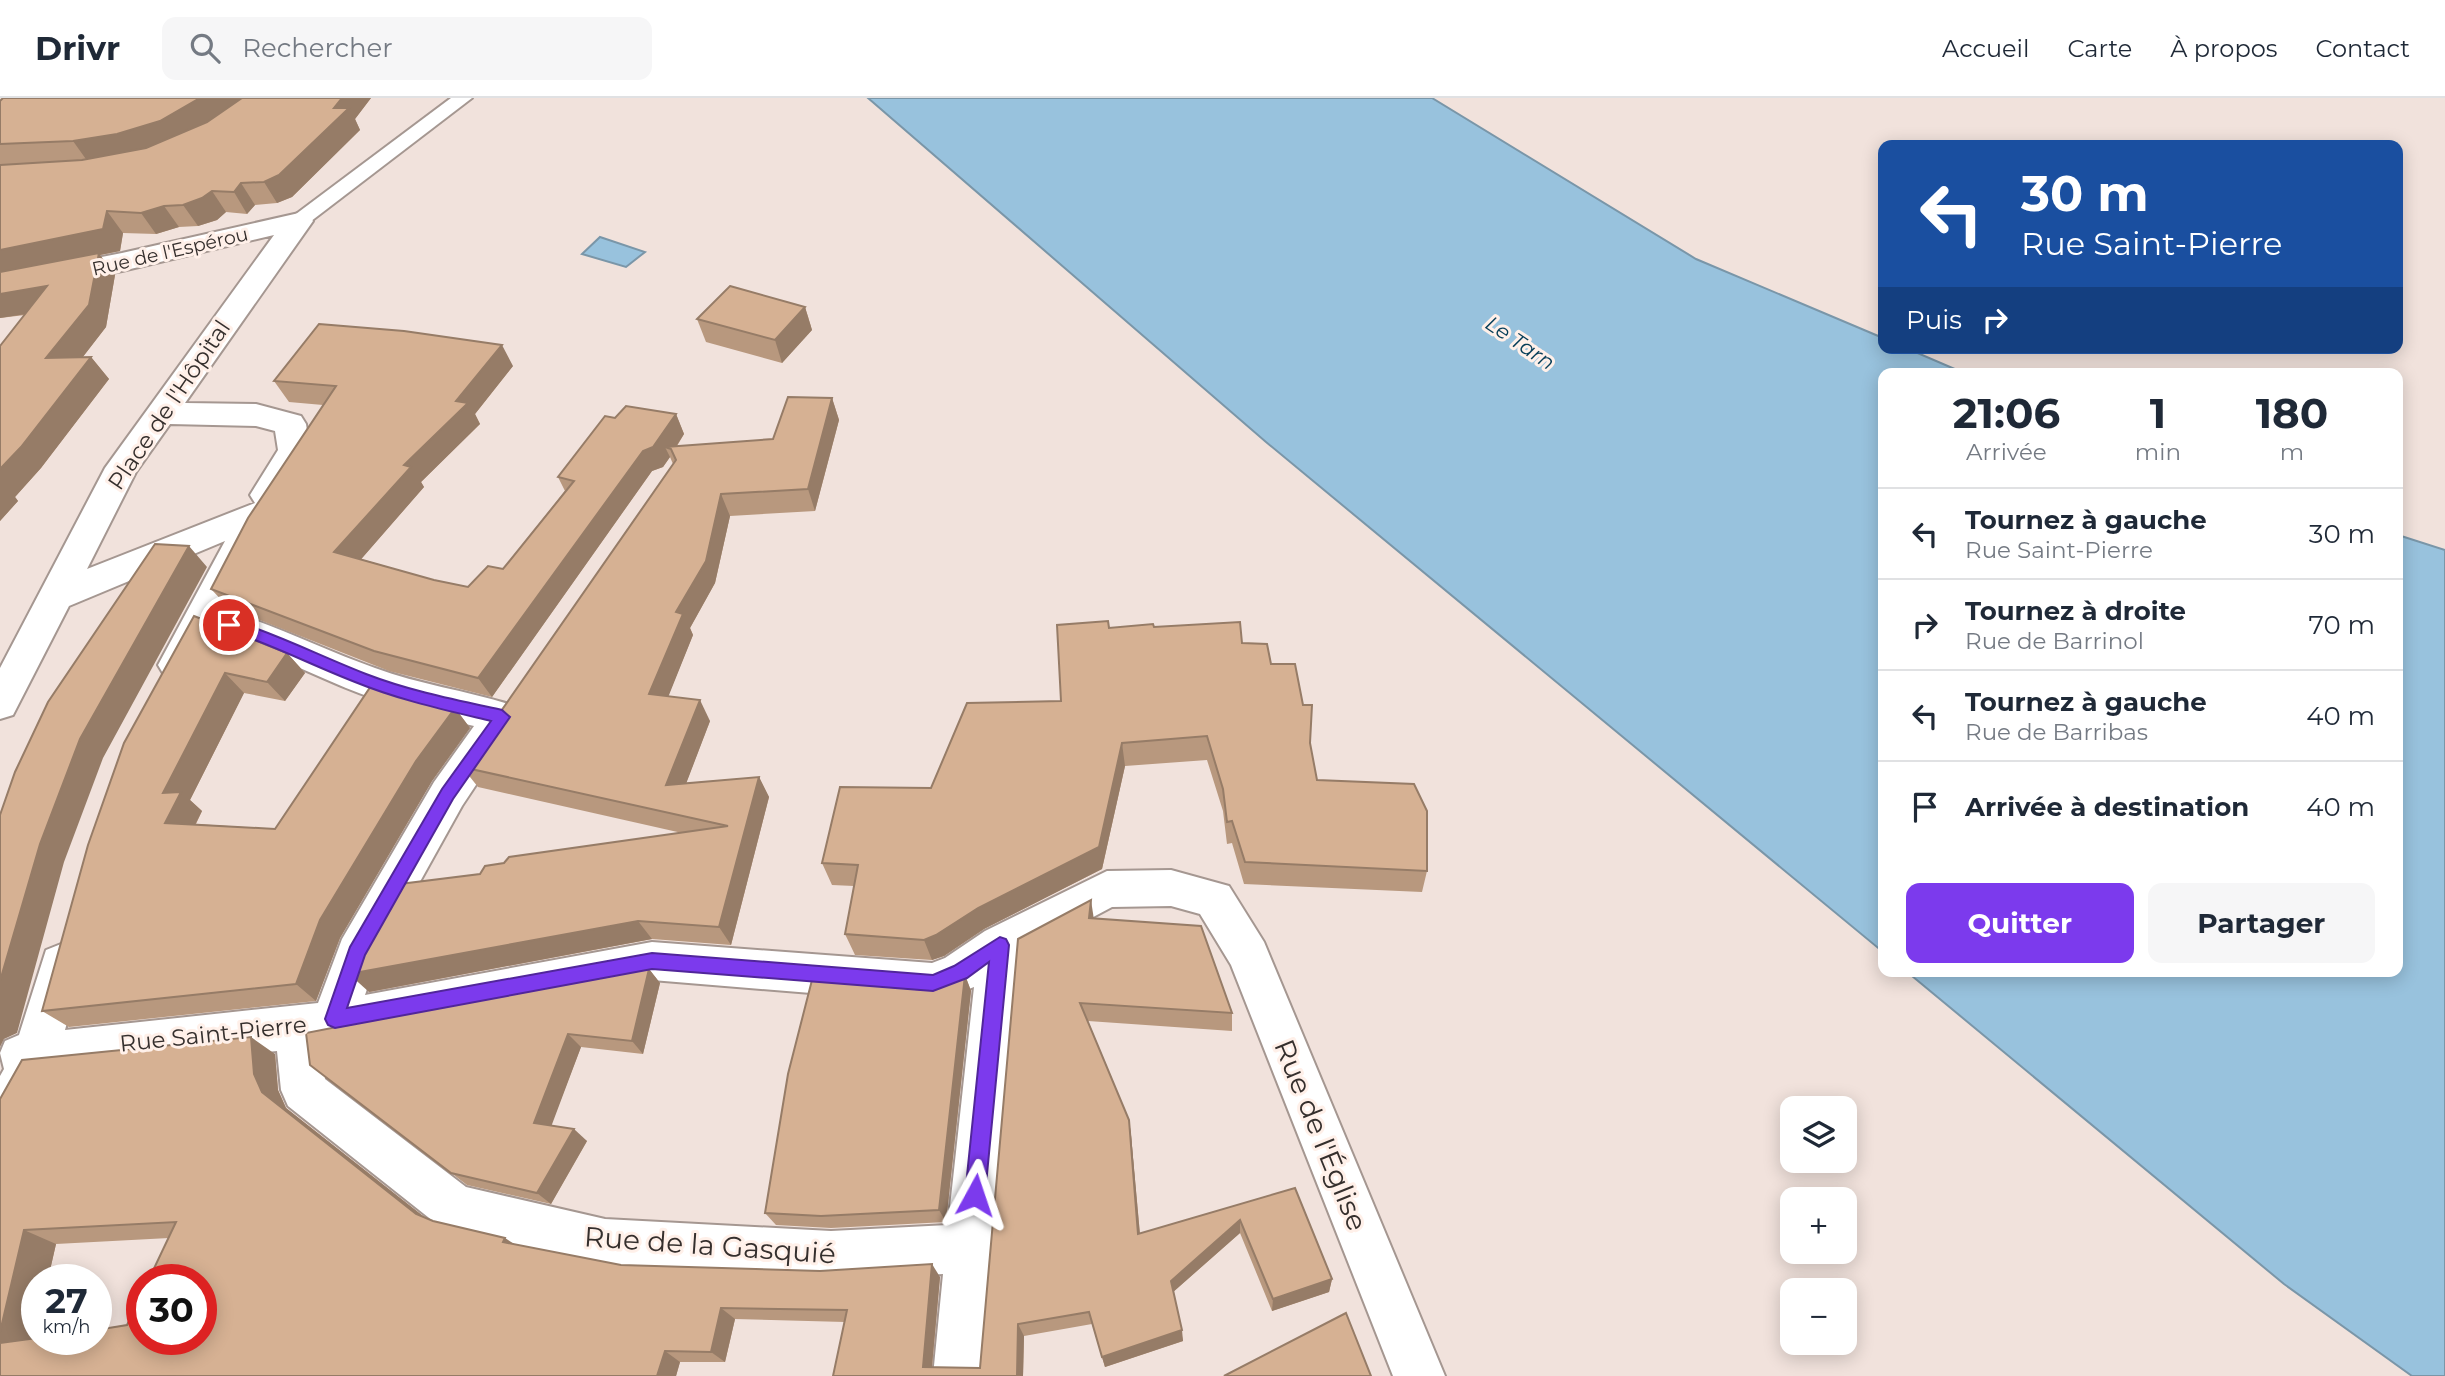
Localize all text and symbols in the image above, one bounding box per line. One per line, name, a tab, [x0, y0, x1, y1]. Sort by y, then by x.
search box	[162, 17, 652, 80]
text: Drivr	[35, 28, 120, 68]
icon: search	[186, 29, 224, 67]
text: Rechercher	[242, 32, 393, 64]
text: Accueil	[1942, 34, 2029, 63]
text: Carte	[2067, 34, 2132, 63]
text: À propos	[2170, 34, 2277, 63]
text: Contact	[2315, 34, 2410, 63]
text: 30 m	[2021, 164, 2149, 223]
icon: left	[1906, 168, 1997, 259]
street label: Rue de l'Espérou	[90, 222, 250, 281]
text: Rue Saint-Pierre	[2021, 224, 2282, 263]
icon: right	[1976, 301, 2014, 339]
text: Puis	[1906, 304, 1962, 336]
water label: Le Tarn	[1481, 310, 1560, 375]
street label: Place de l'Hôpital	[102, 315, 236, 495]
text: 21:06	[1953, 387, 2060, 439]
text: 1	[2150, 387, 2166, 439]
text: 180	[2256, 387, 2328, 439]
text: Arrivée	[1966, 438, 2047, 466]
text: min	[2135, 438, 2181, 466]
text: m	[2280, 438, 2304, 466]
text: Tournez à gauche	[1965, 504, 2207, 536]
icon: left	[1906, 515, 1944, 553]
text: 30 m	[2309, 518, 2375, 550]
text: Rue Saint-Pierre	[1965, 536, 2153, 564]
pin	[199, 595, 259, 655]
text: Tournez à droite	[1965, 595, 2186, 627]
icon: arrive	[210, 606, 248, 644]
icon: right	[1906, 606, 1944, 644]
text: 70 m	[2309, 609, 2375, 641]
text: Rue de Barrinol	[1965, 627, 2144, 655]
text: Tournez à gauche	[1965, 686, 2207, 718]
icon: left	[1906, 697, 1944, 735]
text: 40 m	[2306, 700, 2375, 732]
text: Rue de Barribas	[1965, 718, 2148, 746]
icon: arrive	[1906, 788, 1944, 826]
text: Arrivée à destination	[1965, 791, 2249, 823]
text: 40 m	[2306, 791, 2375, 823]
button: Quitter	[1906, 883, 2134, 963]
button: Partager	[2148, 883, 2375, 963]
street label: Rue Saint-Pierre	[118, 1010, 308, 1058]
street label: Rue de l'Église	[1267, 1034, 1375, 1236]
map controls	[1780, 1096, 1857, 1355]
button: layers	[1780, 1096, 1857, 1173]
position arrow	[938, 1158, 1012, 1232]
button: +	[1780, 1187, 1857, 1264]
street label: Rue de la Gasquié	[583, 1219, 837, 1271]
speed limit sign: 30	[126, 1264, 217, 1355]
button: −	[1780, 1278, 1857, 1355]
text: 27	[45, 1279, 88, 1322]
text: km/h	[42, 1316, 91, 1338]

